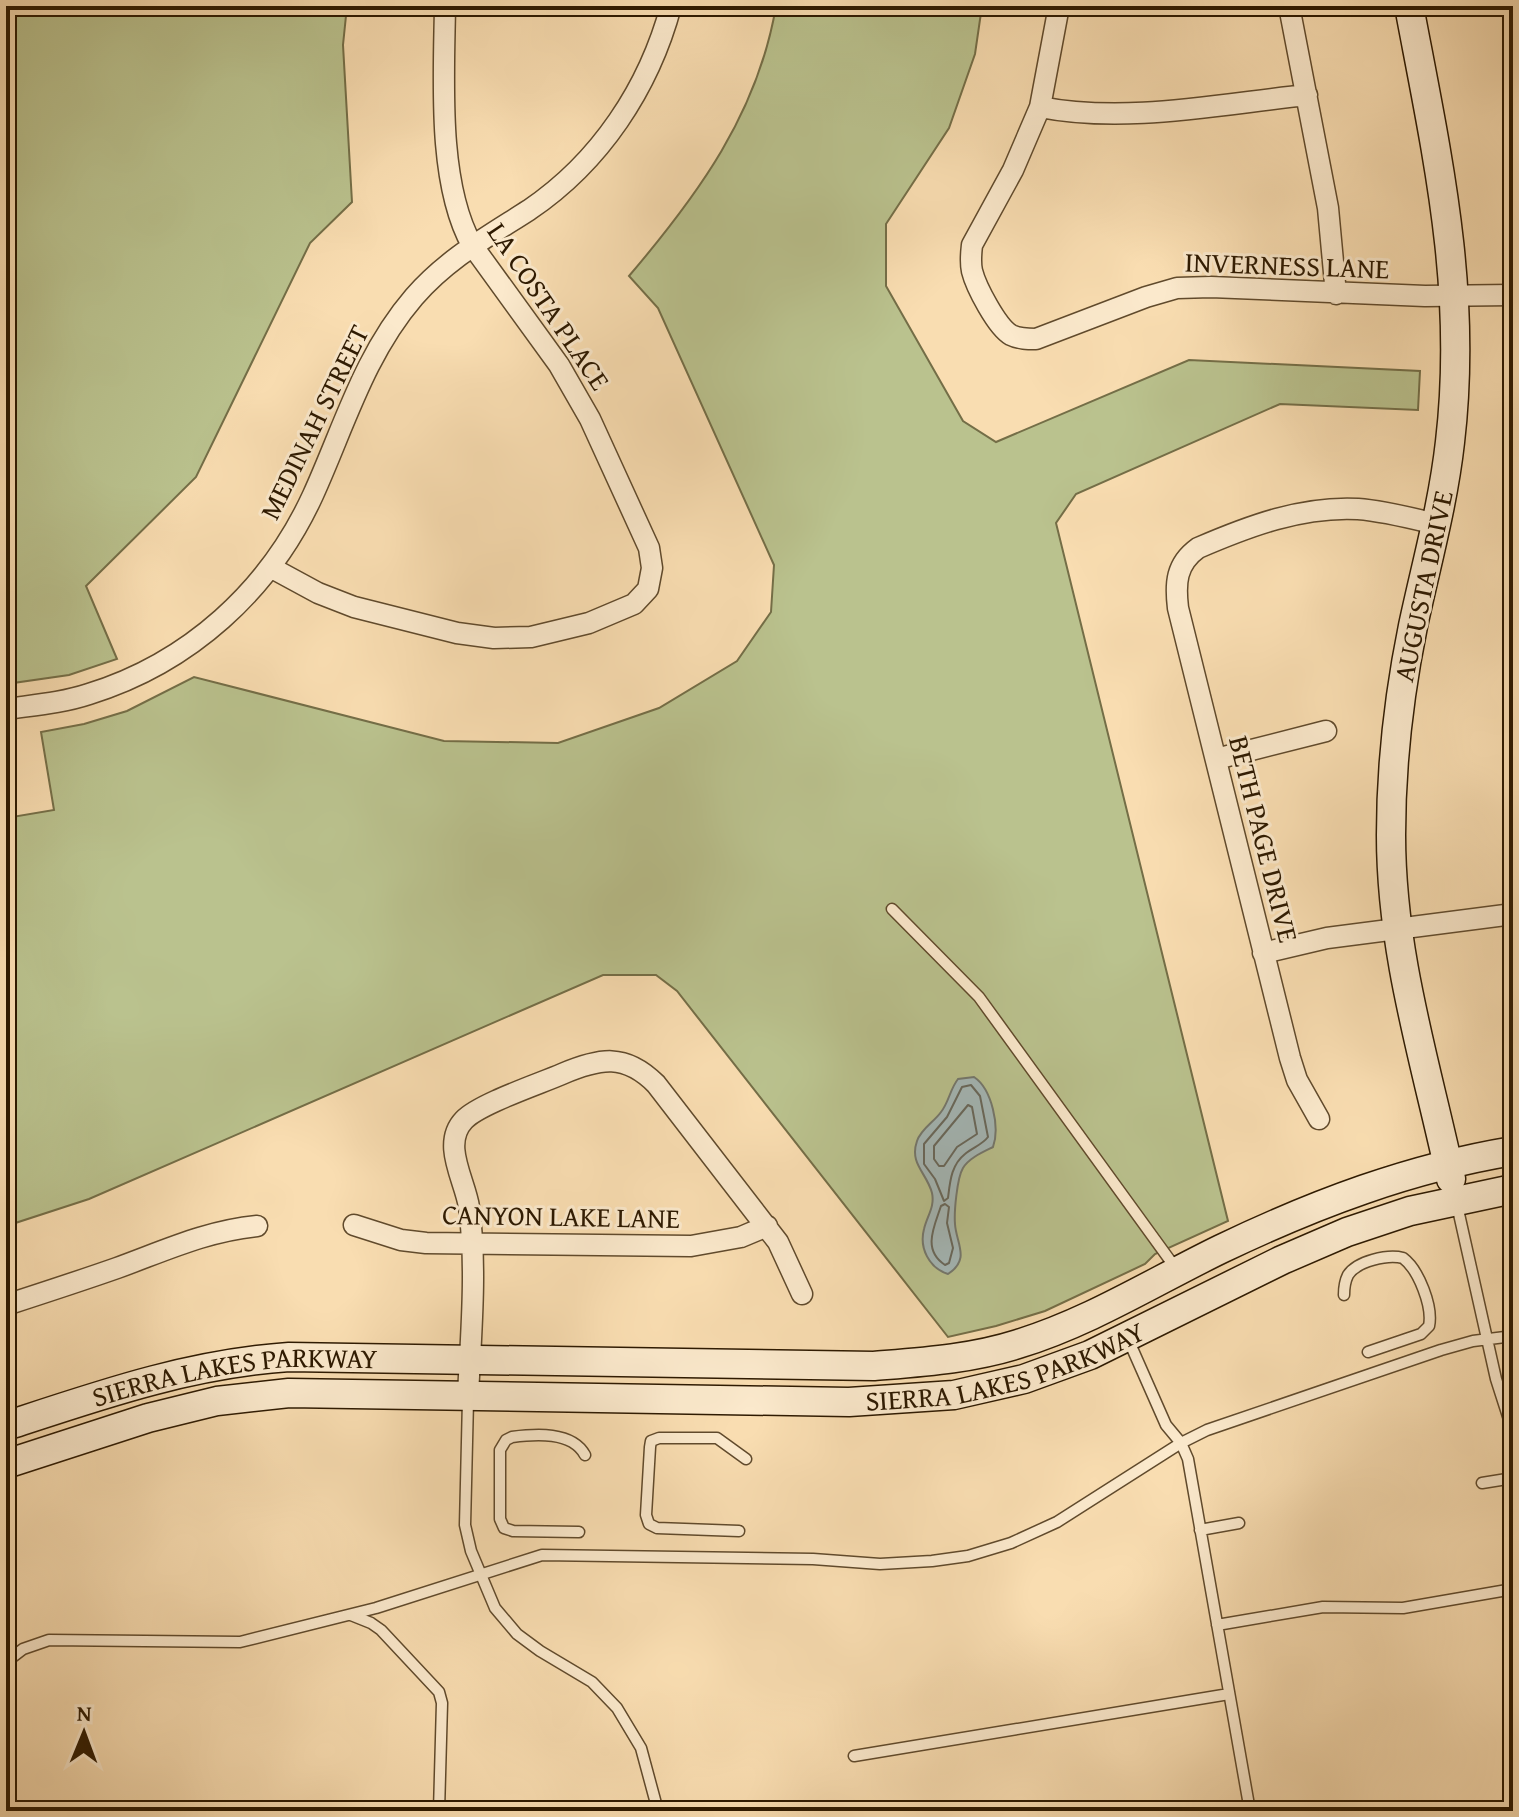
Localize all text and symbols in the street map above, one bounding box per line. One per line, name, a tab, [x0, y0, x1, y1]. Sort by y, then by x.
street label: LA COSTA PLACE	[478, 214, 621, 398]
street label: INVERNESS LANE	[1184, 240, 1390, 289]
street label: MEDINAH STREET	[249, 317, 379, 526]
street label: AUGUSTA DRIVE	[1382, 487, 1463, 685]
street label: BETH PAGE DRIVE	[1219, 731, 1310, 946]
street label: CANYON LAKE LANE	[442, 1193, 680, 1238]
street label: SIERRA LAKES PARKWAY	[864, 1310, 1151, 1421]
street label: SIERRA LAKES PARKWAY	[87, 1336, 378, 1417]
north arrow	[44, 1693, 124, 1773]
text: N	[77, 1697, 92, 1729]

